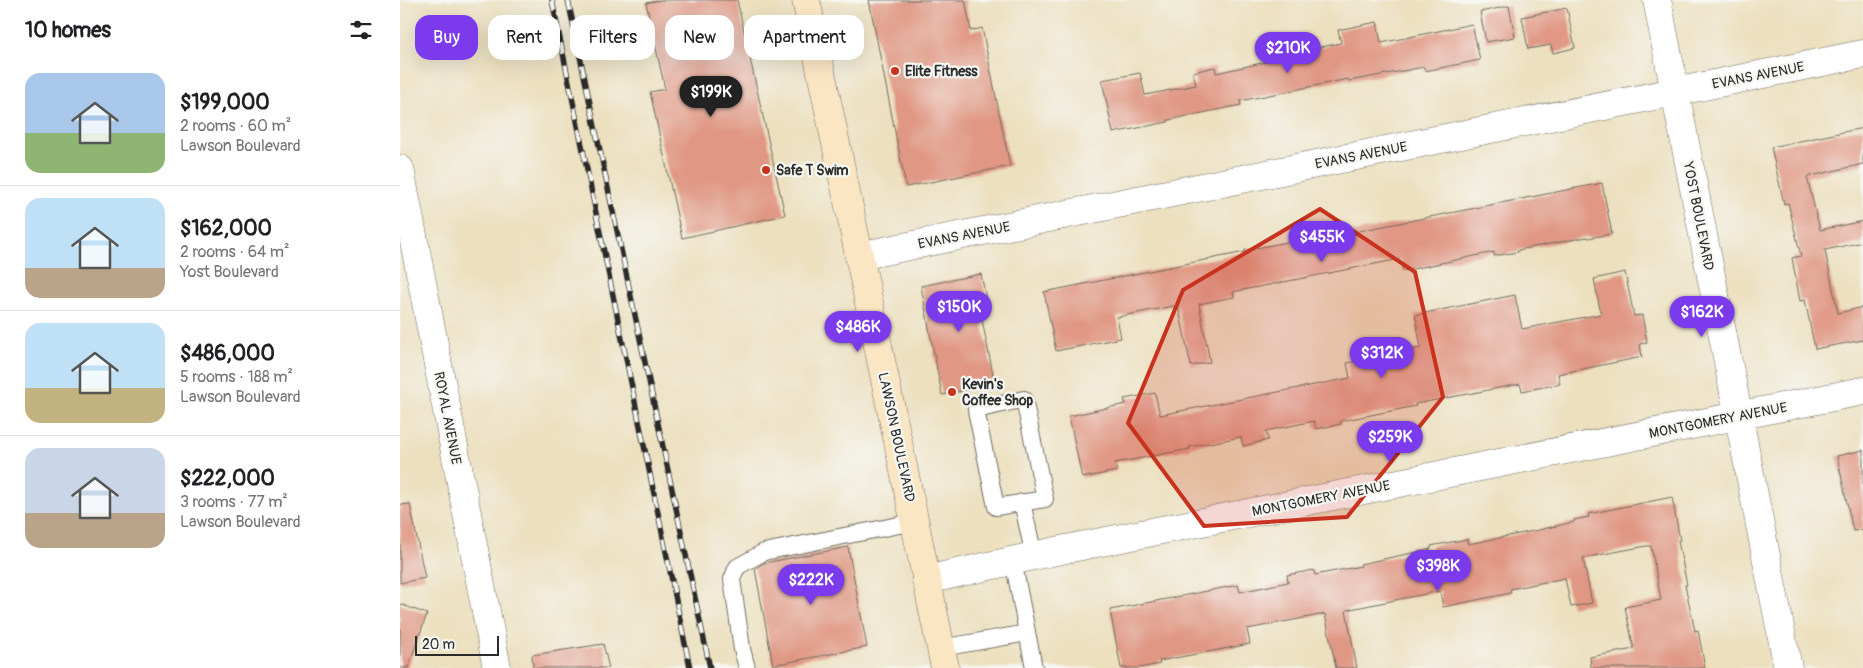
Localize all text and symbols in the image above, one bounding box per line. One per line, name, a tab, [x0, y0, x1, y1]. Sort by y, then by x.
chip: Buy	[415, 15, 478, 60]
chip: Rent	[488, 15, 560, 60]
chip: Filters	[570, 15, 655, 60]
chip: New	[665, 15, 734, 60]
chip: Apartment	[744, 15, 864, 60]
icon: filters	[347, 16, 375, 44]
text: 10 homes	[25, 17, 111, 44]
pin: $210K	[1253, 32, 1323, 74]
text: $210K	[1266, 38, 1310, 58]
street label: EVANS AVENUE	[1711, 58, 1806, 93]
place label: Elite Fitness	[905, 63, 978, 80]
marker: Elite Fitness	[889, 65, 901, 77]
pin: $199K	[676, 76, 746, 118]
text: $199K	[690, 82, 732, 102]
text: $199,000	[180, 89, 270, 116]
icon: home	[65, 93, 125, 153]
text: 2 rooms · 60 m²	[180, 116, 291, 136]
text: Lawson Boulevard	[180, 136, 301, 156]
street label: EVANS AVENUE	[1314, 138, 1409, 173]
street label: YOST BOULEVARD	[1679, 159, 1717, 272]
place label: Safe T Swim	[776, 162, 849, 179]
marker: Safe T Swim	[760, 164, 772, 176]
text: $162,000	[180, 215, 272, 242]
icon: home	[65, 218, 125, 278]
street label: EVANS AVENUE	[917, 218, 1012, 253]
pin: $455K	[1287, 220, 1357, 263]
text: $455K	[1300, 227, 1344, 247]
text: 2 rooms · 64 m²	[180, 242, 290, 262]
text: Yost Boulevard	[180, 262, 279, 282]
pin: $150K	[924, 290, 994, 333]
pin: $162K	[1667, 296, 1737, 338]
text: $150K	[937, 297, 981, 317]
text: $162K	[1681, 302, 1723, 322]
pin: $486K	[823, 310, 893, 353]
text: $486K	[836, 317, 880, 337]
pin: $312K	[1347, 336, 1417, 379]
text: $486,000	[180, 340, 275, 367]
icon: home	[65, 343, 125, 403]
text: $312K	[1361, 343, 1403, 363]
text: 5 rooms · 188 m²	[180, 367, 293, 387]
street label: ROYAL AVENUE	[430, 370, 465, 466]
street label: LAWSON BOULEVARD	[874, 371, 919, 504]
place label: Kevin's Coffee Shop	[962, 376, 1034, 409]
marker: Kevin's Coffee Shop	[946, 386, 958, 398]
text: Lawson Boulevard	[180, 387, 301, 407]
street label: MONTGOMERY AVENUE	[1648, 399, 1789, 442]
pin: $259K	[1355, 420, 1425, 463]
text: $259K	[1368, 427, 1412, 447]
text: $222,000	[180, 465, 275, 492]
icon: home	[65, 468, 125, 528]
street label: MONTGOMERY AVENUE	[1251, 477, 1392, 520]
text: 3 rooms · 77 m²	[180, 492, 288, 512]
text: Lawson Boulevard	[180, 512, 301, 532]
pin: $398K	[1403, 550, 1473, 592]
text: $398K	[1416, 556, 1460, 576]
pin: $222K	[776, 564, 846, 606]
text: $222K	[788, 570, 834, 590]
scale bar	[415, 633, 499, 656]
text: 20 m	[422, 636, 455, 653]

